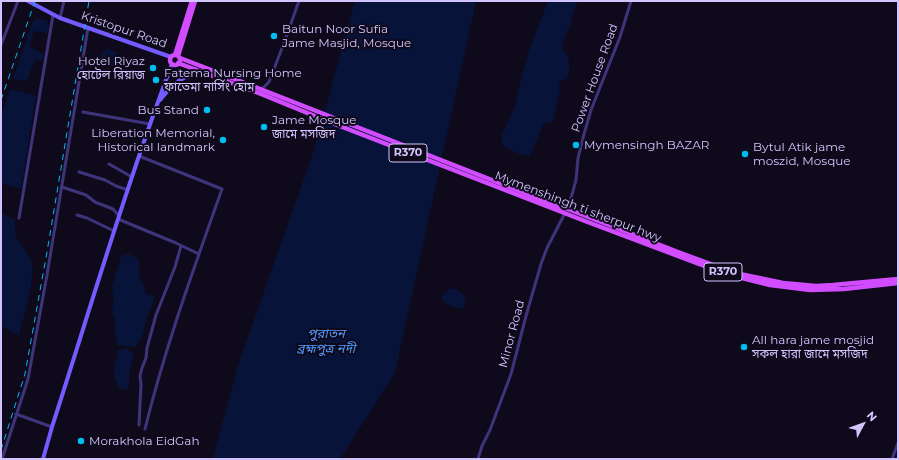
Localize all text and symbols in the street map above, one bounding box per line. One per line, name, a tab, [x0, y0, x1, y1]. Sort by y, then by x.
street label: Kristopur Road	[79, 9, 169, 51]
place label: Baitun Noor Sufia Jame Masjid, Mosque	[282, 22, 411, 50]
street label: Power House Road	[569, 22, 621, 134]
marker: Baitun Noor Sufia Jame Masjid, Mosque	[269, 31, 279, 41]
place label: Hotel Riyaz হোটেল রিয়াজ	[77, 54, 145, 82]
marker: Hotel Riyaz হোটেল রিয়াজ	[148, 63, 158, 73]
place label: Fatema Nursing Home ফাতেমা নার্সিং হোম	[164, 66, 302, 94]
marker: Fatema Nursing Home ফাতেমা নার্সিং হোম	[151, 75, 161, 85]
place label: Bus Stand	[138, 103, 199, 117]
marker: Bus Stand	[202, 105, 212, 115]
place label: Jame Mosque জামে মসজিদ	[272, 113, 357, 141]
marker: Jame Mosque জামে মসজিদ	[259, 122, 269, 132]
place label: Liberation Memorial, Historical landmark	[91, 126, 215, 154]
marker: Liberation Memorial, Historical landmark	[218, 135, 228, 145]
place label: Mymensingh BAZAR	[584, 138, 709, 152]
marker: Mymensingh BAZAR	[571, 140, 581, 150]
place label: Bytul Atik jame moszid, Mosque	[753, 140, 851, 168]
road number: R370	[389, 144, 427, 162]
marker: Bytul Atik jame moszid, Mosque	[740, 149, 750, 159]
street label: Mymenshingh ti sherpur hwy	[493, 169, 663, 245]
road number: R370	[704, 263, 742, 281]
street label: Minor Road	[496, 298, 528, 370]
water label: পুরাতন ব্রহ্মপুত্র নদী	[297, 326, 355, 357]
place label: All hara jame mosjid সকল হারা জামে মসজিদ	[752, 333, 874, 361]
marker: All hara jame mosjid সকল হারা জামে মসজিদ	[739, 342, 749, 352]
north arrow	[843, 404, 883, 444]
text: N	[864, 408, 880, 424]
place label: Morakhola EidGah	[89, 434, 200, 448]
marker: Morakhola EidGah	[76, 436, 86, 446]

